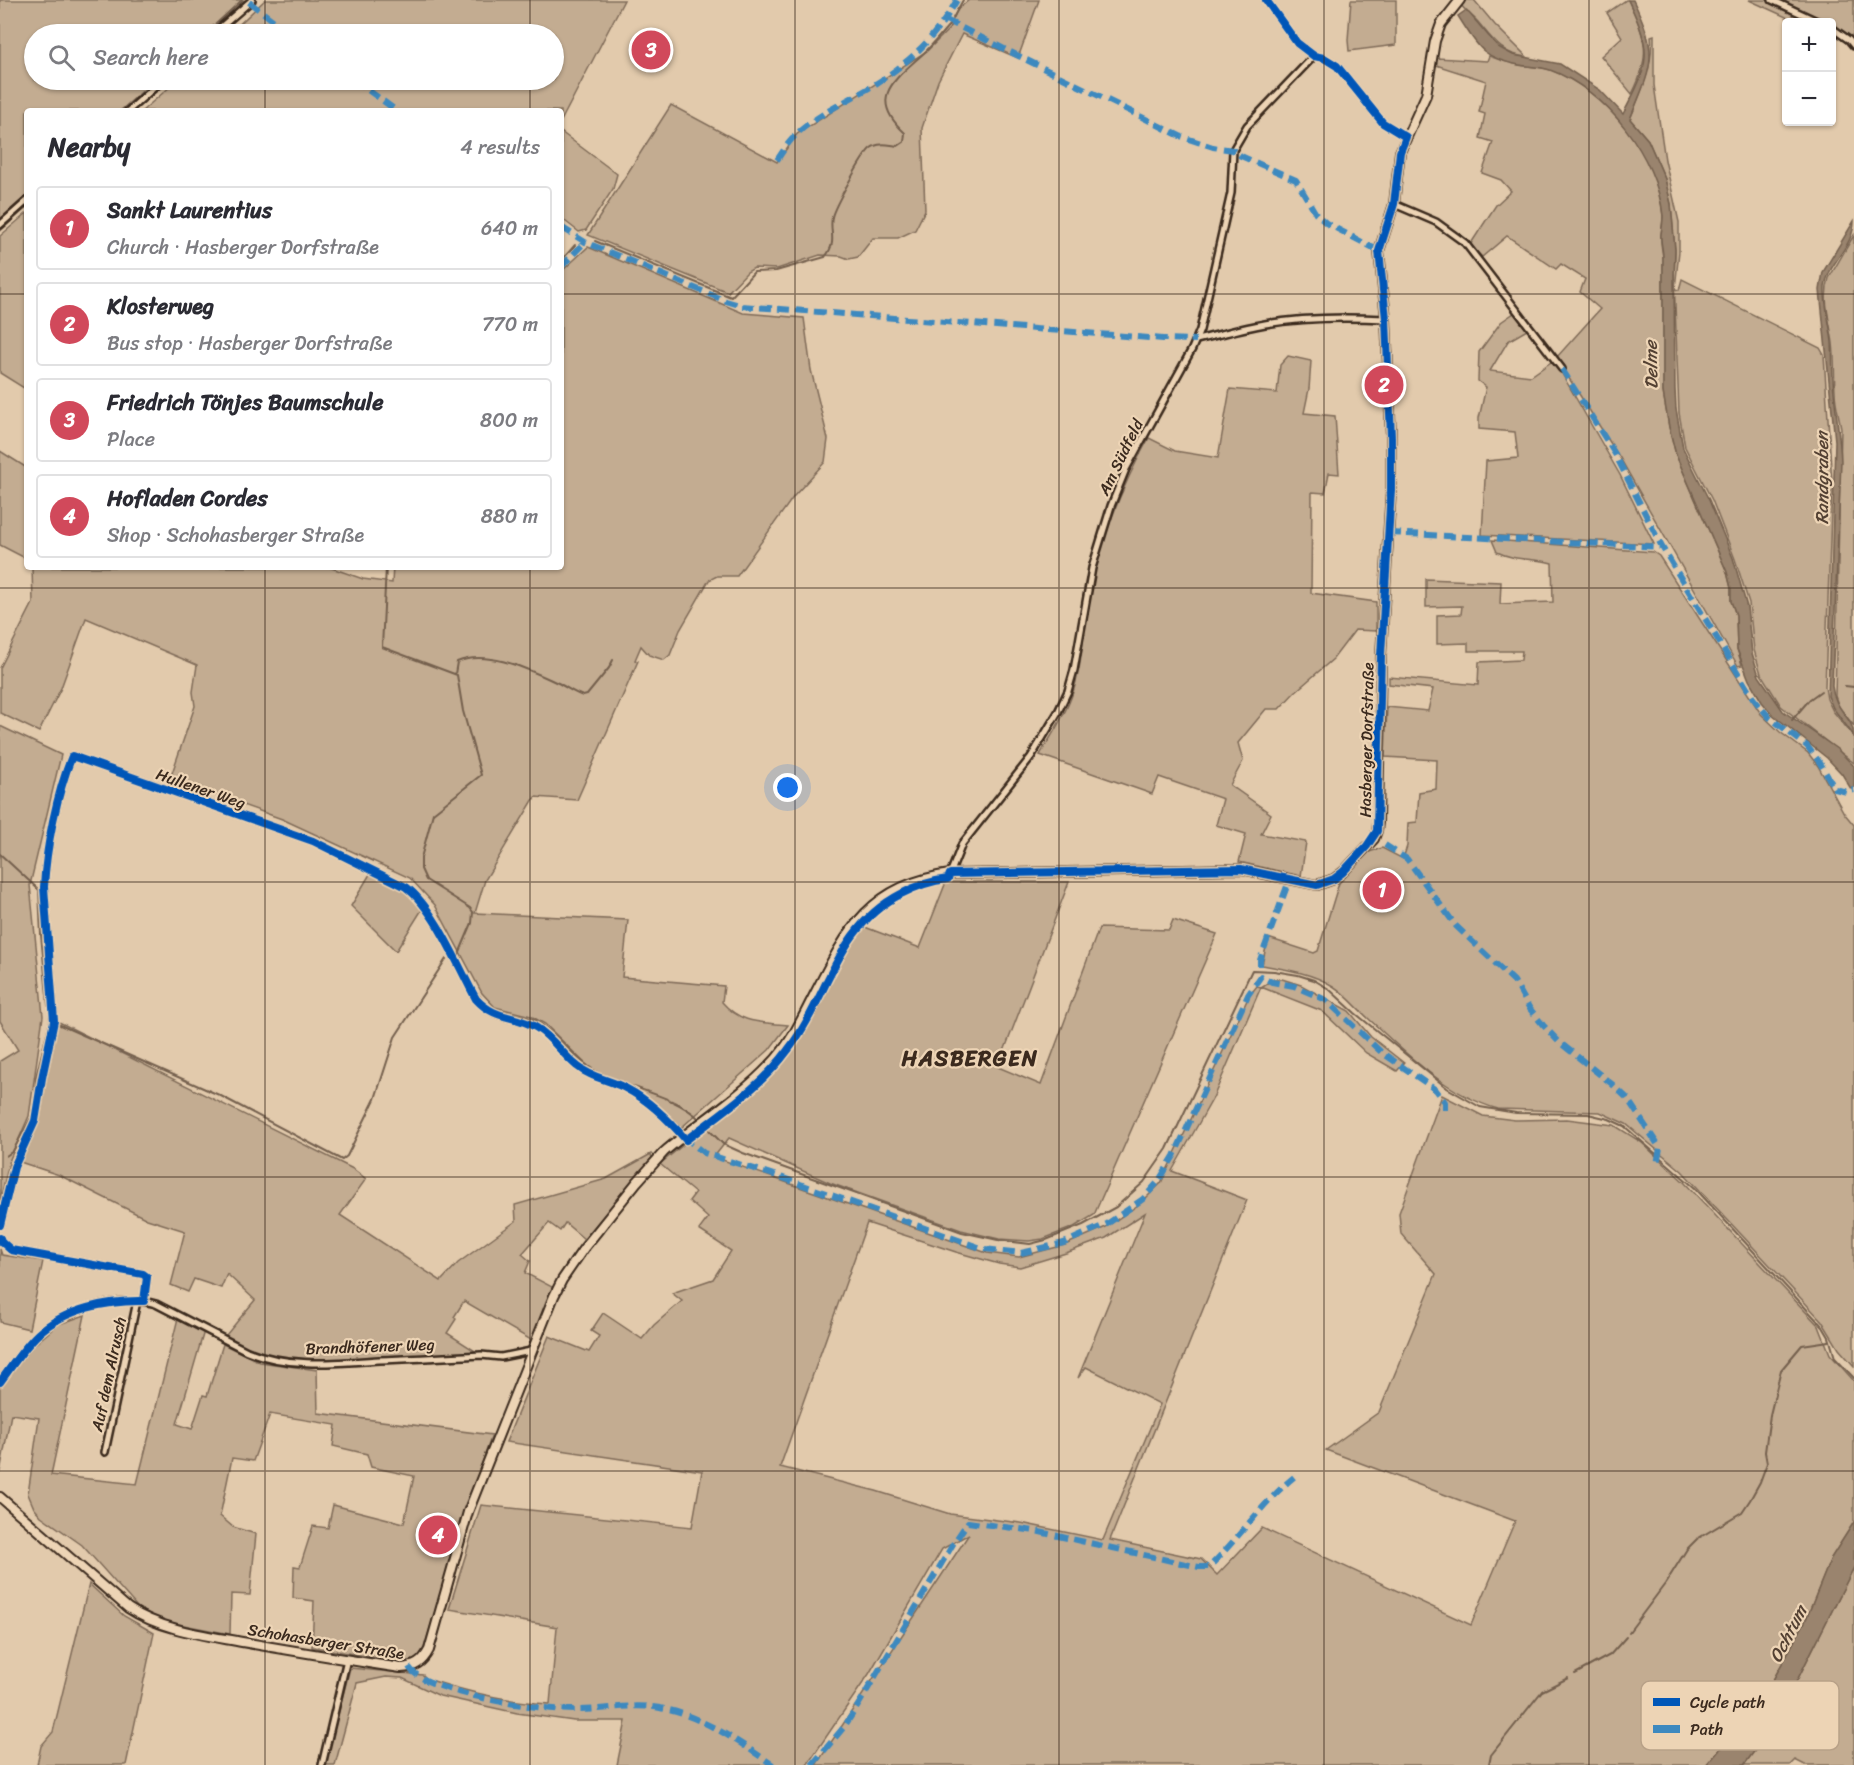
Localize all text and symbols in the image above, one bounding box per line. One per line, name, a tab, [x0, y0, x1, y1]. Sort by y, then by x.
map controls	[1782, 18, 1836, 126]
button: +	[1782, 18, 1836, 72]
search box	[24, 24, 564, 90]
pin: 3	[632, 28, 670, 72]
text: Search here	[93, 38, 209, 77]
icon: search	[45, 41, 78, 74]
button: −	[1782, 72, 1836, 126]
text: Nearby	[48, 124, 130, 170]
text: 4 results	[460, 130, 540, 165]
text: Sankt Laurentius	[107, 191, 272, 230]
text: 1	[65, 211, 74, 246]
text: 640 m	[481, 211, 538, 246]
text: Church · Hasberger Dorfstraße	[107, 230, 379, 265]
text: Klosterweg	[107, 287, 214, 326]
text: 2	[64, 307, 75, 342]
text: 770 m	[482, 307, 538, 342]
text: Bus stop · Hasberger Dorfstraße	[107, 326, 392, 361]
water label: Delme	[1635, 339, 1667, 389]
pin: 2	[1364, 362, 1404, 408]
text: Friedrich Tönjes Baumschule	[107, 383, 384, 422]
text: 3	[64, 403, 75, 438]
text: 800 m	[480, 403, 538, 438]
street label: Am Südfeld	[1089, 413, 1152, 501]
text: Place	[107, 422, 155, 457]
water label: Randgraben	[1806, 429, 1838, 524]
text: Hofladen Cordes	[107, 479, 268, 518]
text: 4	[63, 499, 76, 534]
text: 880 m	[481, 499, 538, 534]
text: Shop · Schohasberger Straße	[107, 518, 364, 553]
street label: Hasberger Dorfstraße	[1351, 662, 1382, 818]
street label: Hullener Weg	[152, 760, 250, 817]
your location	[773, 773, 802, 802]
pin: 1	[1362, 868, 1402, 912]
district label: HASBERGEN	[901, 1039, 1038, 1078]
street label: Auf dem Alrusch	[82, 1314, 135, 1435]
street label: Brandhöfener Weg	[305, 1330, 435, 1363]
pin: 4	[418, 1512, 458, 1558]
water label: Ochtum	[1760, 1598, 1817, 1668]
street label: Schohasberger Straße	[246, 1615, 406, 1668]
legend	[1641, 1681, 1839, 1750]
text: Cycle path	[1690, 1688, 1765, 1717]
text: Path	[1690, 1715, 1723, 1744]

